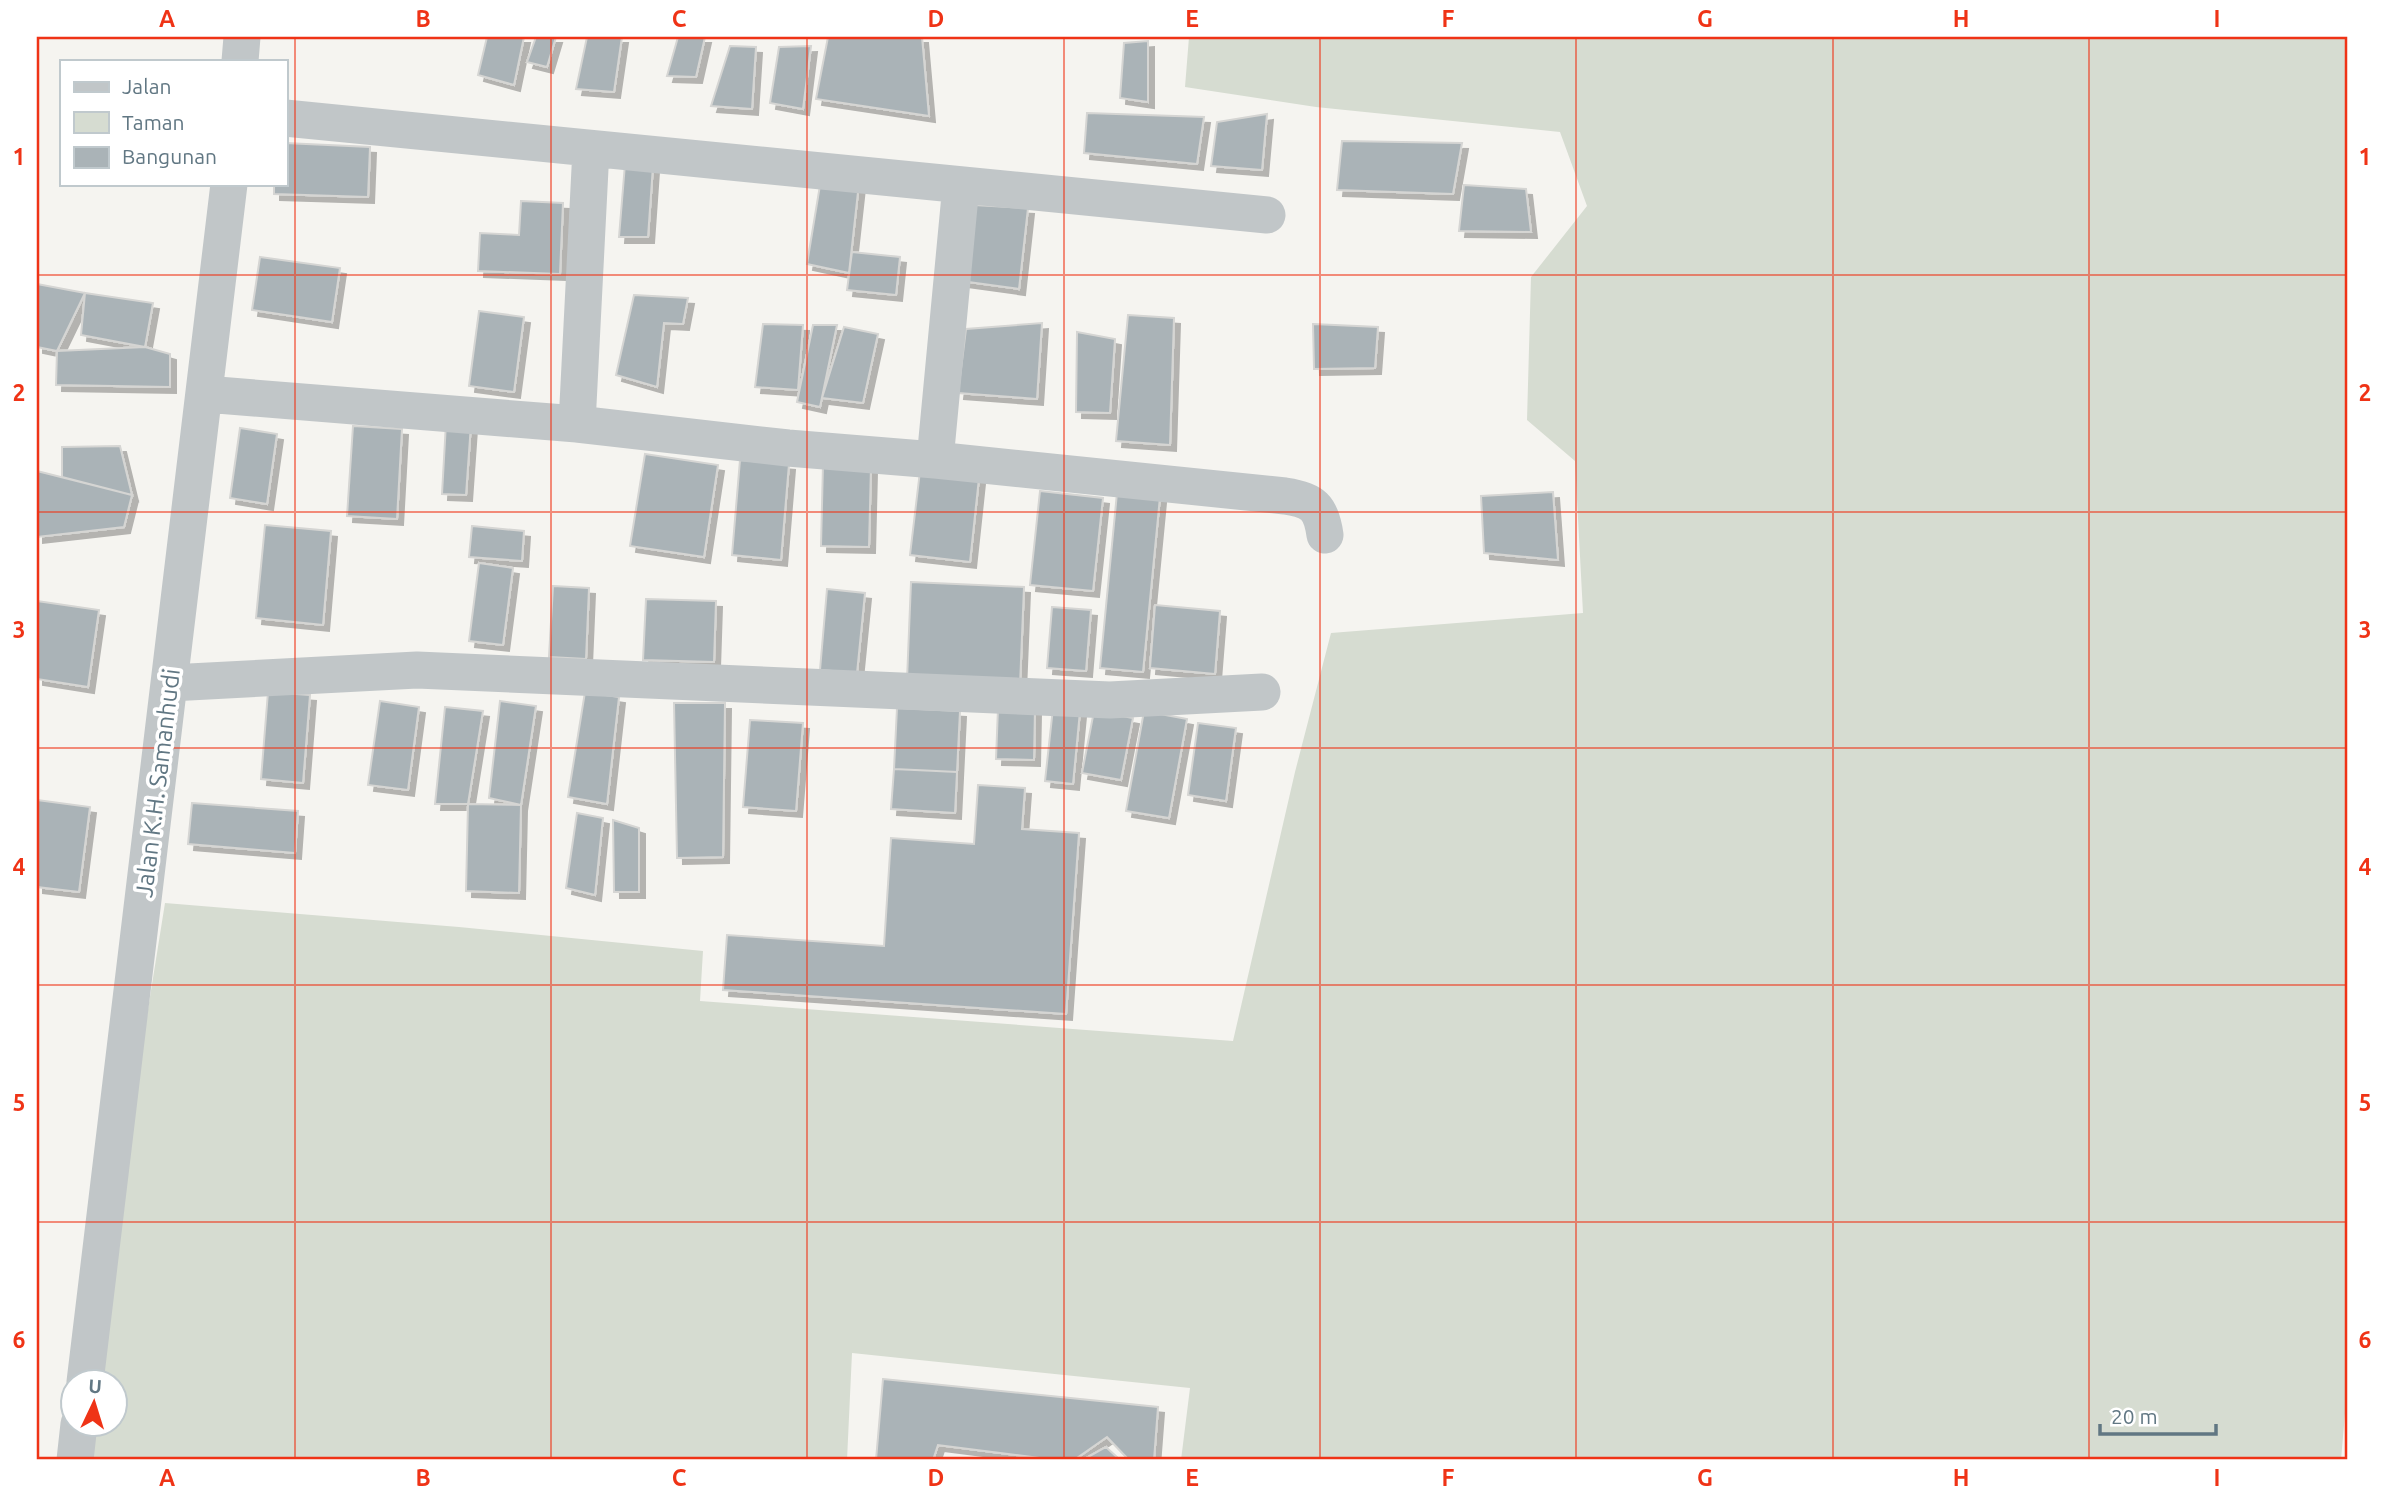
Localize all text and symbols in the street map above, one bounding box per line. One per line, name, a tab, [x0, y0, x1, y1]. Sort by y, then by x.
text: A	[159, 6, 175, 31]
text: B	[415, 6, 431, 31]
text: C	[672, 6, 687, 31]
text: D	[928, 6, 944, 31]
text: E	[1185, 6, 1199, 31]
text: F	[1442, 6, 1455, 31]
text: G	[1697, 6, 1713, 31]
text: H	[1953, 6, 1969, 31]
text: I	[2214, 6, 2220, 31]
legend	[60, 60, 287, 186]
text: Jalan	[122, 74, 171, 98]
text: Taman	[122, 110, 185, 134]
text: 1	[13, 144, 25, 169]
text: Bangunan	[122, 144, 217, 168]
text: 1	[2359, 144, 2371, 169]
text: 2	[13, 380, 25, 405]
text: 2	[2359, 380, 2371, 405]
text: 3	[13, 617, 25, 642]
text: 3	[2359, 617, 2371, 642]
street label: Jalan K.H. Samanhudi	[130, 667, 185, 899]
text: 4	[13, 854, 26, 879]
text: 4	[2359, 854, 2372, 879]
text: 5	[13, 1090, 25, 1115]
text: 5	[2359, 1090, 2371, 1115]
text: 6	[13, 1327, 26, 1352]
text: 6	[2359, 1327, 2372, 1352]
north arrow	[60, 1368, 130, 1438]
text: U	[88, 1375, 103, 1397]
scale bar	[2100, 1392, 2216, 1436]
text: 20 m	[2111, 1404, 2158, 1428]
text: A	[159, 1465, 175, 1490]
text: B	[415, 1465, 431, 1490]
text: C	[672, 1465, 687, 1490]
text: D	[928, 1465, 944, 1490]
text: E	[1185, 1465, 1199, 1490]
text: F	[1442, 1465, 1455, 1490]
text: G	[1697, 1465, 1713, 1490]
text: H	[1953, 1465, 1969, 1490]
text: I	[2214, 1465, 2220, 1490]

